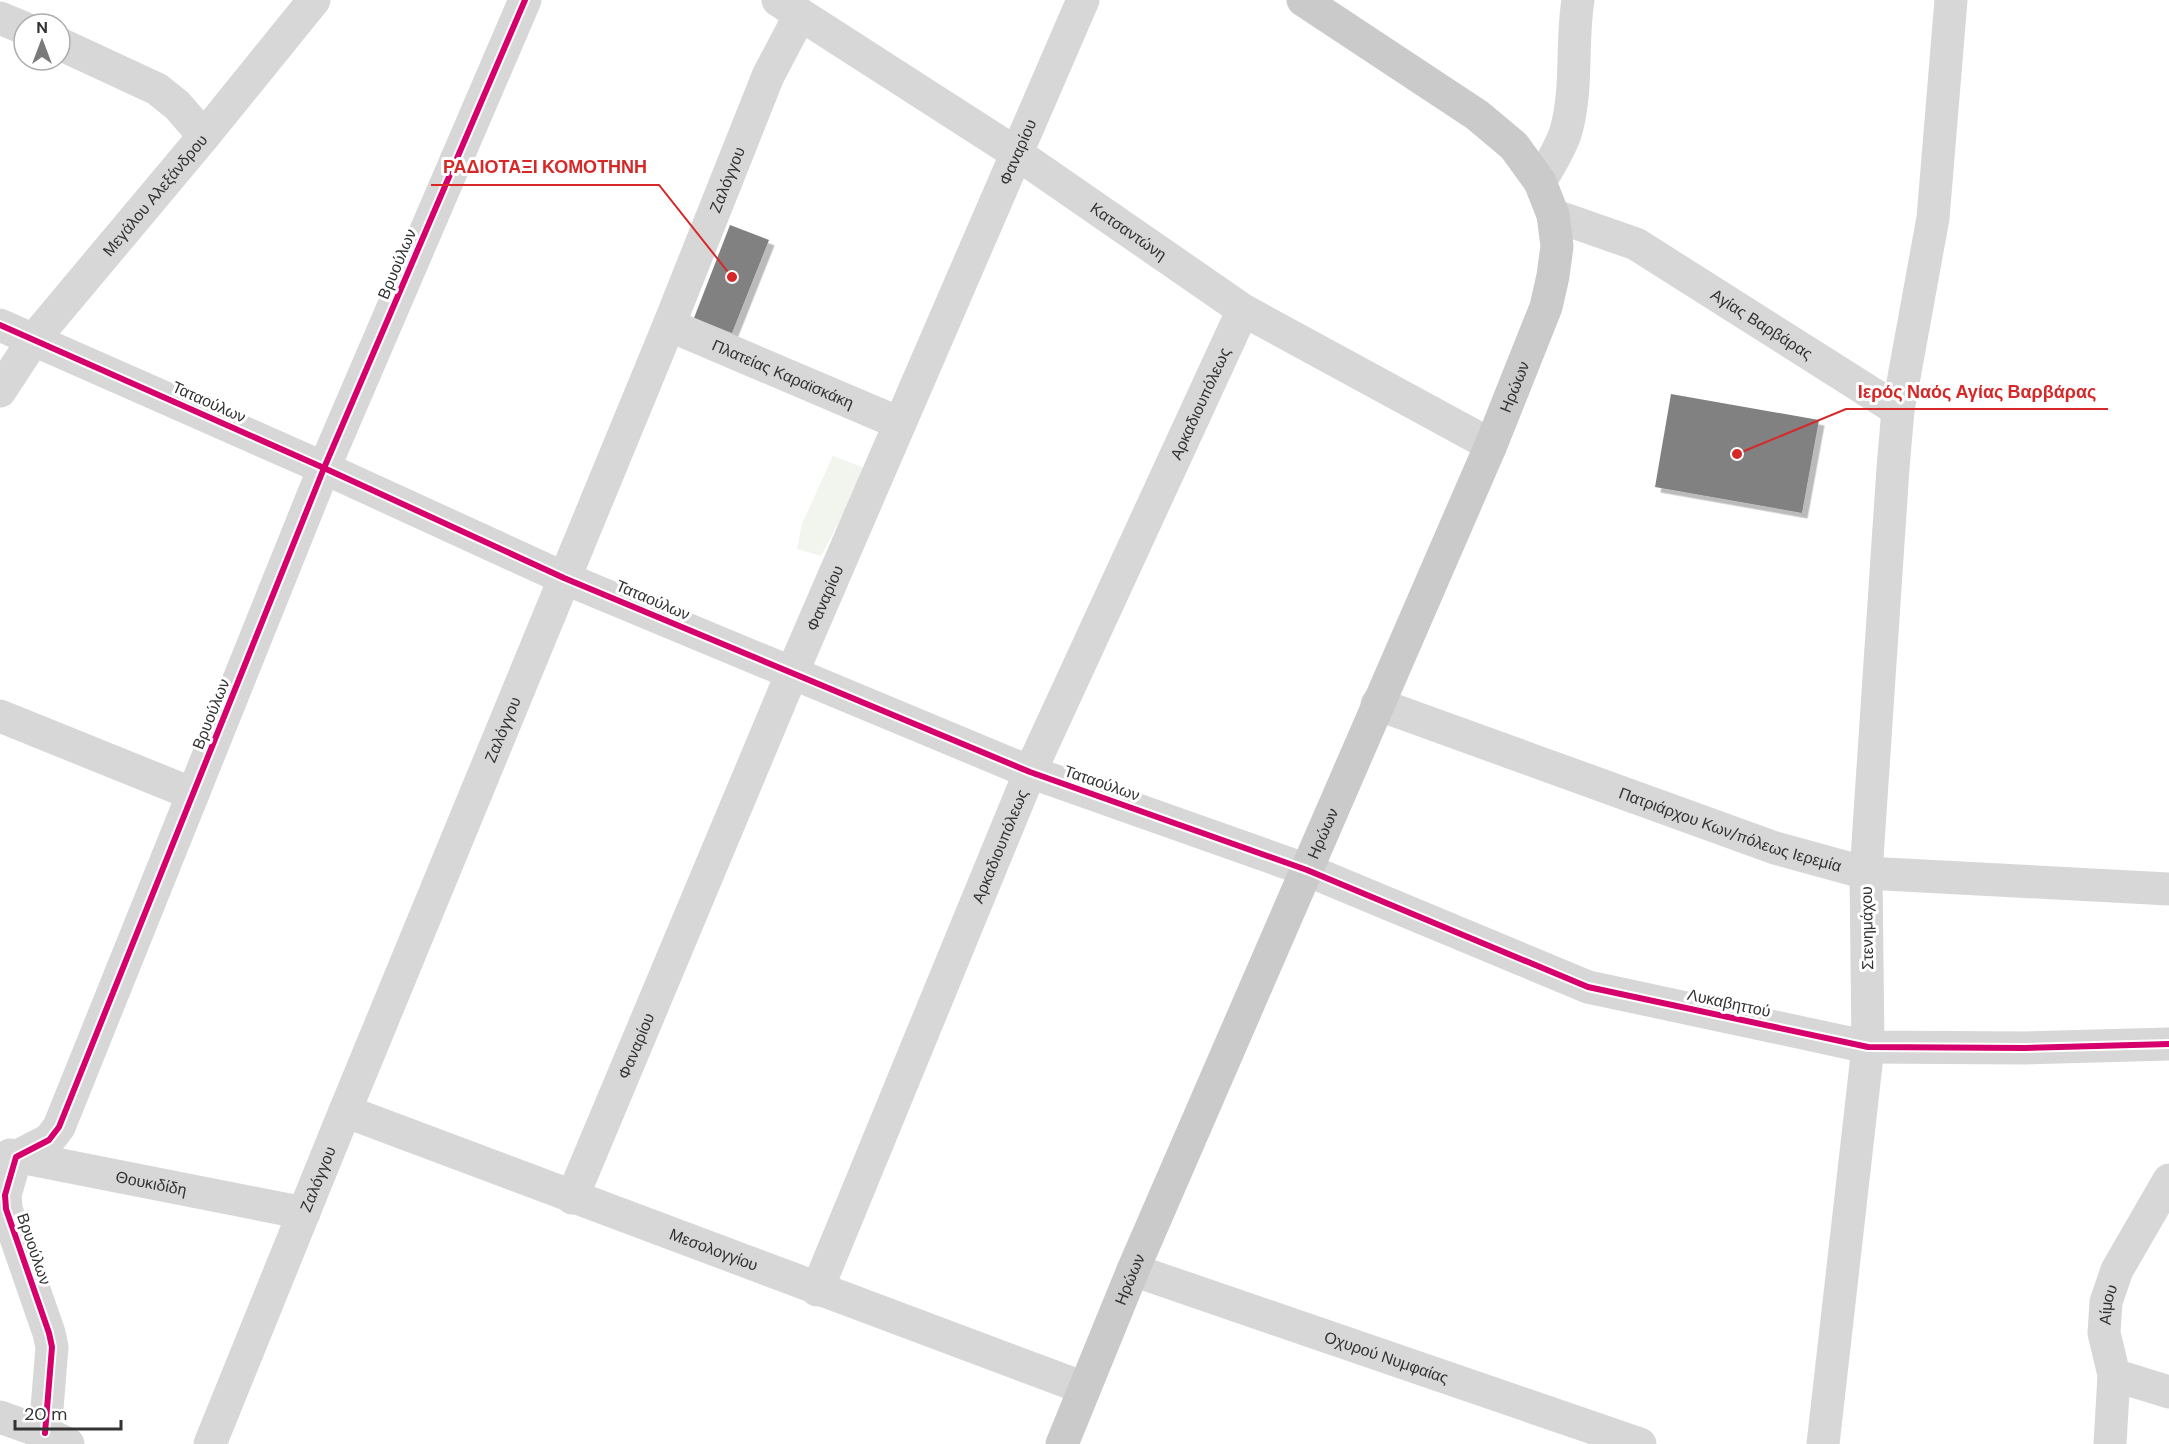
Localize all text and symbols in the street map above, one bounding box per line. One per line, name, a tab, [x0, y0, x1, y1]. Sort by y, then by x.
north arrow	[12, 12, 72, 72]
text: N	[36, 17, 48, 38]
street label: Φαναρίου	[994, 116, 1041, 188]
street label: Μεγάλου Αλεξάνδρου	[97, 130, 212, 260]
street label: Ζαλόγγου	[704, 143, 749, 216]
callout: ΡΑΔΙΟΤΑΞΙ ΚΟΜΟΤΗΝΗ	[431, 149, 659, 185]
text: ΡΑΔΙΟΤΑΞΙ ΚΟΜΟΤΗΝΗ	[443, 155, 647, 179]
street label: Κατσαντώνη	[1086, 197, 1171, 265]
street label: Βρυούλων	[373, 226, 421, 302]
street label: Αγίας Βαρβάρας	[1707, 284, 1817, 364]
street label: Πλατείας Καραϊσκάκη	[709, 334, 857, 413]
street label: Αρκαδιουπόλεως	[1165, 344, 1235, 463]
street label: Ηρώων	[1495, 358, 1534, 416]
callout: Ιερός Ναός Αγίας Βαρβάρας	[1846, 373, 2108, 409]
street label: Ταταούλων	[169, 376, 249, 428]
text: Ιερός Ναός Αγίας Βαρβάρας	[1858, 380, 2096, 404]
street label: Φαναρίου	[801, 562, 848, 634]
street label: Ταταούλων	[613, 575, 693, 625]
street label: Βρυούλων	[187, 676, 235, 752]
street label: Ζαλόγγου	[479, 693, 525, 766]
street label: Ταταούλων	[1061, 760, 1143, 806]
street label: Πατριάρχου Κων/πόλεως Ιερεμία	[1616, 782, 1844, 876]
street label: Αρκαδιουπόλεως	[967, 786, 1032, 906]
street label: Ηρώων	[1302, 804, 1343, 862]
street label: Στενημάχου	[1856, 886, 1878, 970]
street label: Λυκαβηττού	[1685, 984, 1773, 1022]
street label: Φαναρίου	[613, 1010, 659, 1082]
street label: Ζαλόγγου	[295, 1143, 340, 1215]
street label: Θουκιδίδη	[114, 1166, 189, 1200]
street label: Βρυούλων	[12, 1210, 56, 1288]
street label: Μεσολογγίου	[667, 1223, 761, 1275]
street label: Ηρώων	[1109, 1250, 1149, 1308]
street label: Αίμου	[2094, 1281, 2122, 1326]
street label: Οχυρού Νυμφαίας	[1321, 1326, 1452, 1388]
scale bar	[15, 1393, 122, 1431]
text: 20 m	[24, 1402, 67, 1426]

